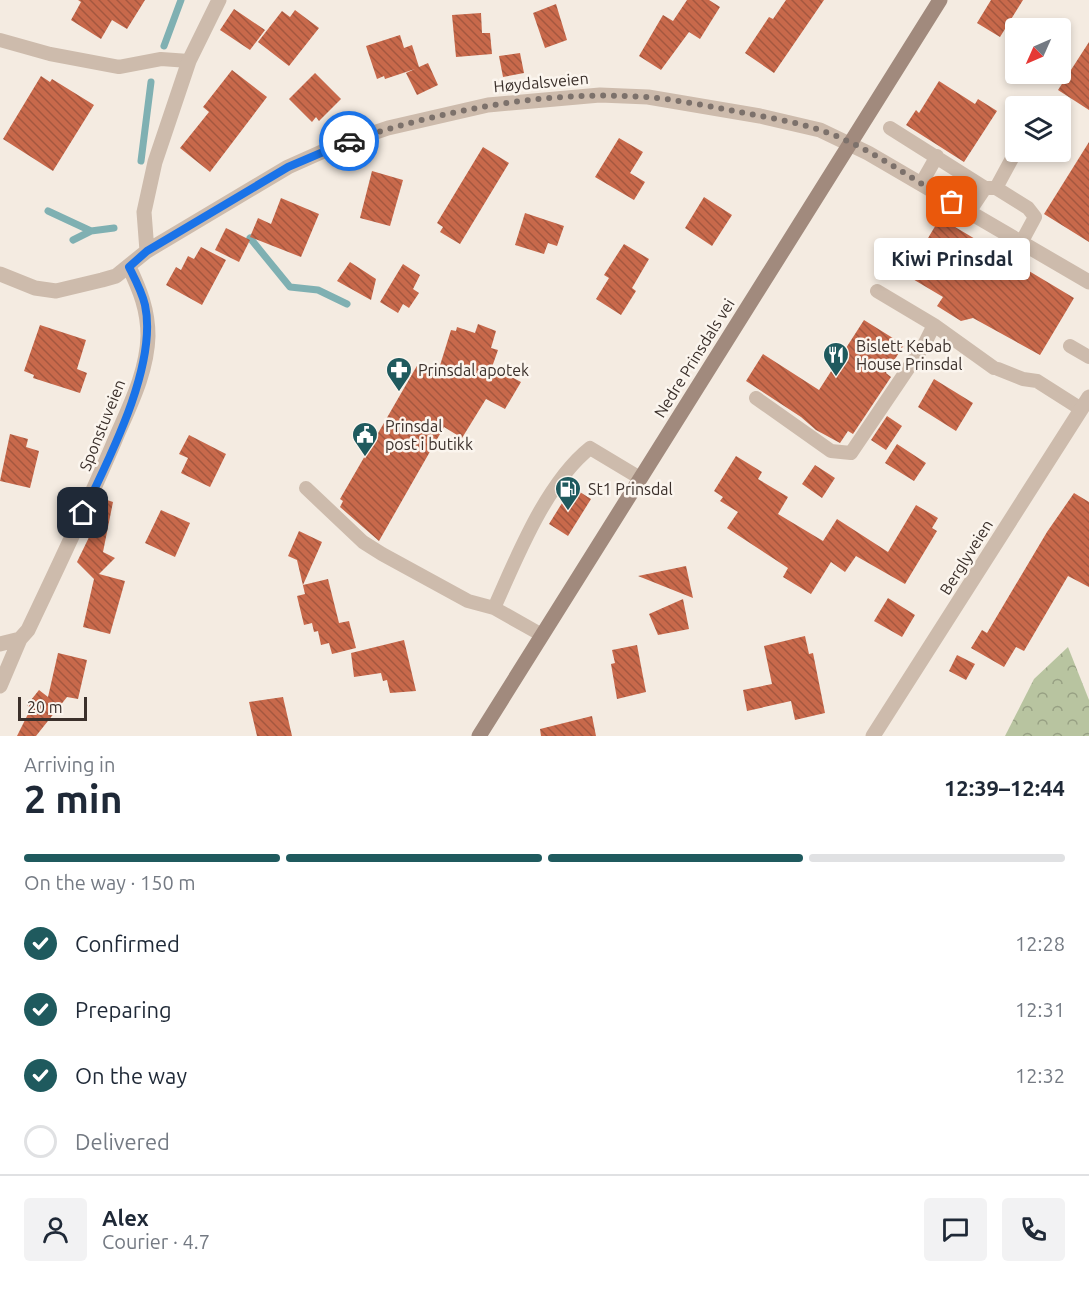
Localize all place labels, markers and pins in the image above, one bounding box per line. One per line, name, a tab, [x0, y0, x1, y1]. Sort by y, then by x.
pin	[926, 176, 977, 227]
callout: Kiwi Prinsdal	[874, 238, 1030, 280]
place label: Bislett Kebab House Prinsdal	[856, 337, 962, 373]
restaurant icon: Bislett Kebab House Prinsdal	[821, 340, 851, 378]
pharmacy icon: Prinsdal apotek	[384, 355, 414, 393]
place label: Prinsdal apotek	[418, 361, 529, 379]
place label: Prinsdal post i butikk	[385, 417, 473, 453]
public building icon: Prinsdal post i butikk	[350, 420, 380, 458]
fuel station icon: St1 Prinsdal	[553, 474, 583, 512]
place label: St1 Prinsdal	[588, 480, 673, 498]
pin	[57, 487, 108, 538]

